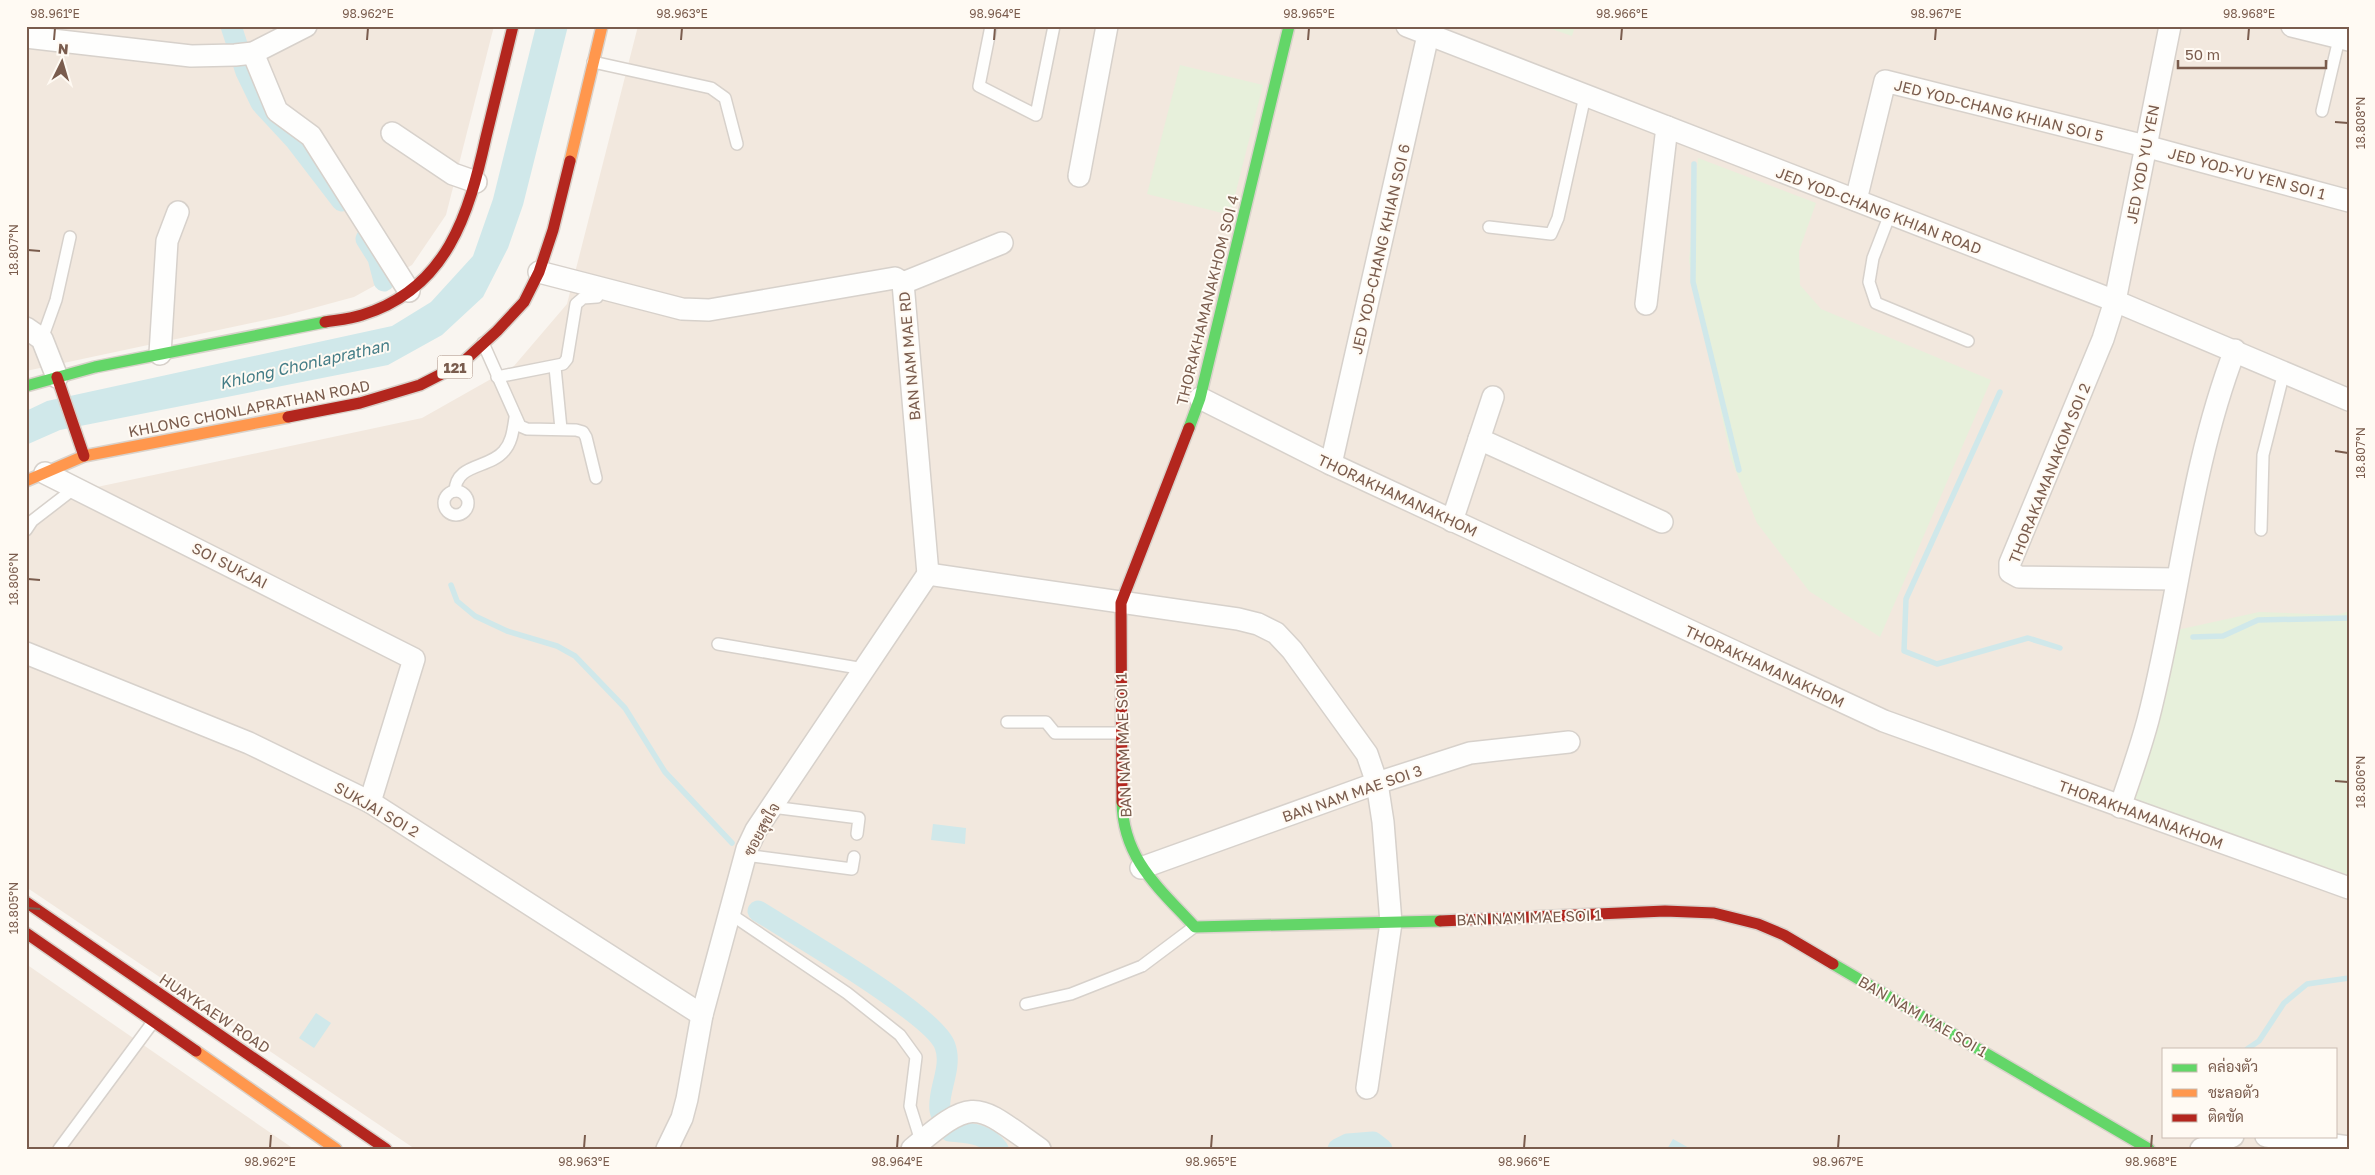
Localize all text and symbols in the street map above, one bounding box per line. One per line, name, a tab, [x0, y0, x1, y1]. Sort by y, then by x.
text: 98.961°E	[30, 6, 80, 21]
text: 98.962°E	[342, 6, 394, 21]
text: 98.963°E	[656, 6, 708, 21]
text: 98.964°E	[969, 6, 1021, 21]
text: 98.965°E	[1283, 6, 1335, 21]
text: 98.966°E	[1596, 6, 1648, 21]
text: 98.967°E	[1910, 6, 1962, 21]
text: 98.968°E	[2223, 6, 2275, 21]
north arrow	[38, 38, 88, 88]
scale bar	[2178, 38, 2325, 70]
text: N	[57, 40, 69, 57]
text: 50 m	[2185, 45, 2220, 63]
street label: JED YOD-CHANG KHIAN SOI 5	[1892, 75, 2106, 145]
text: 18.808°N	[2353, 97, 2368, 149]
street label: JED YOD YU YEN	[2122, 103, 2162, 225]
street label: JED YOD-CHANG KHIAN SOI 6	[1347, 142, 1413, 356]
street label: JED YOD-YU YEN SOI 1	[2166, 143, 2328, 203]
street label: JED YOD-CHANG KHIAN ROAD	[1774, 162, 1984, 258]
street label: THORAKHAMANAKHOM SOI 4	[1172, 193, 1242, 407]
text: 18.807°N	[6, 224, 21, 276]
street label: BAN NAM MAE RD	[894, 291, 924, 421]
water label: Khlong Chonlaprathan	[217, 334, 392, 393]
road number: 121	[438, 356, 472, 378]
street label: KHLONG CHONLAPRATHAN ROAD	[127, 376, 371, 440]
street label: THORAKAMANAKOM SOI 2	[2005, 380, 2093, 566]
text: 18.807°N	[2353, 427, 2368, 479]
street label: THORAKHAMANAKHOM	[1315, 450, 1481, 540]
street label: SOI SUKJAI	[189, 538, 271, 592]
text: 18.806°N	[6, 553, 21, 605]
street label: THORAKHAMANAKHOM	[1682, 621, 1848, 711]
street label: BAN NAM MAE SOI 1	[1111, 672, 1135, 818]
text: 18.806°N	[2353, 756, 2368, 808]
street label: BAN NAM MAE SOI 3	[1280, 761, 1424, 825]
street label: THORAKHAMANAKHOM	[2056, 776, 2226, 852]
street label: SUKJAI SOI 2	[331, 777, 423, 841]
street label: ซอยสุขใจ	[739, 799, 786, 860]
text: 18.805°N	[6, 882, 21, 934]
street label: BAN NAM MAE SOI 1	[1456, 905, 1602, 929]
street label: HUAYKAEW ROAD	[156, 969, 274, 1057]
street label: BAN NAM MAE SOI 1	[1856, 972, 1990, 1060]
legend	[2162, 1048, 2338, 1138]
text: คล่องตัว	[2208, 1057, 2258, 1075]
text: ชะลอตัว	[2208, 1083, 2259, 1101]
text: ติดขัด	[2208, 1107, 2244, 1125]
text: 98.962°E	[244, 1154, 296, 1169]
text: 98.963°E	[558, 1154, 610, 1169]
text: 98.964°E	[871, 1154, 923, 1169]
text: 98.965°E	[1185, 1154, 1237, 1169]
text: 98.966°E	[1498, 1154, 1550, 1169]
text: 98.967°E	[1812, 1154, 1864, 1169]
text: 98.968°E	[2125, 1154, 2177, 1169]

